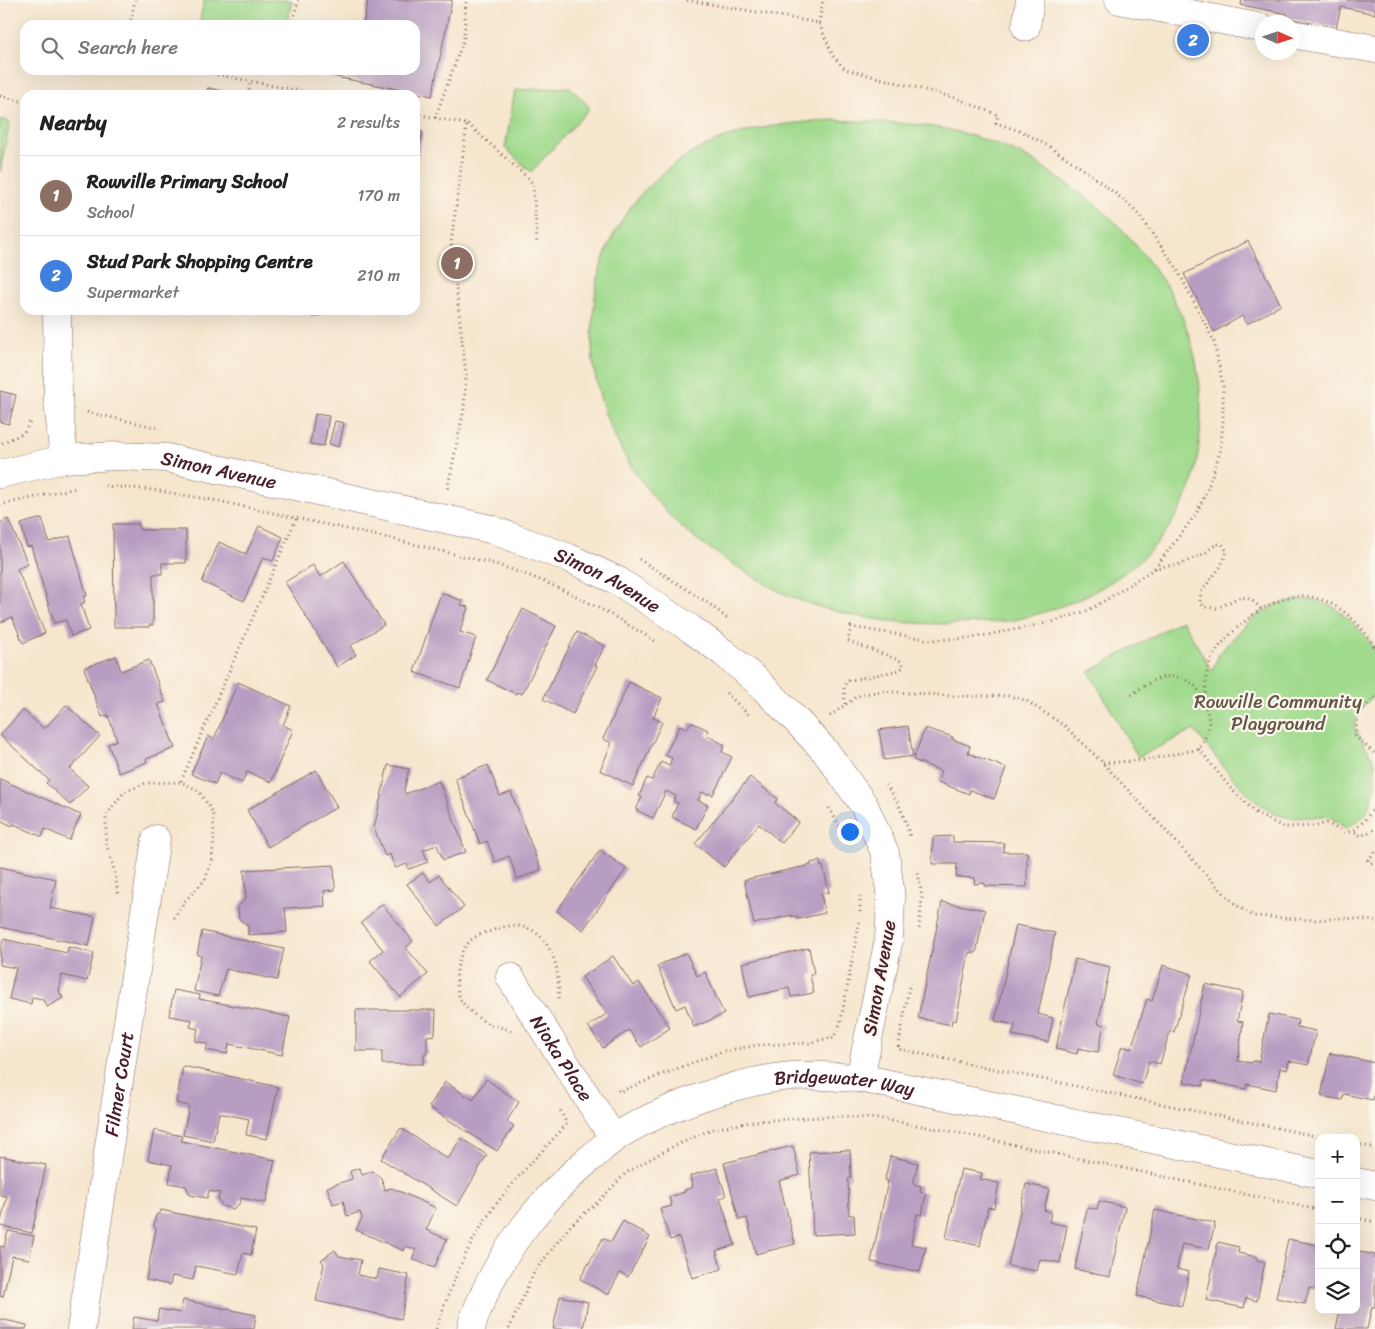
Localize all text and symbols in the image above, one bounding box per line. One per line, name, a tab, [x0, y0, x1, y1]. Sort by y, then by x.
north arrow	[1255, 15, 1300, 60]
search box	[20, 20, 420, 75]
pin: 2	[1177, 21, 1209, 59]
text: Search here	[78, 31, 178, 64]
icon: search	[38, 34, 66, 62]
text: Nearby	[40, 104, 106, 142]
text: 2 results	[337, 108, 400, 137]
text: Rowville Primary School	[87, 165, 288, 198]
text: 1	[53, 181, 59, 210]
text: 170 m	[357, 181, 400, 210]
text: School	[87, 198, 134, 227]
pin: 1	[441, 244, 473, 282]
text: Stud Park Shopping Centre	[87, 245, 313, 278]
text: 2	[51, 261, 61, 290]
text: 210 m	[357, 261, 400, 290]
text: Supermarket	[87, 278, 179, 307]
street label: Simon Avenue	[158, 441, 280, 498]
street label: Simon Avenue	[550, 538, 668, 622]
park label: Rowville Community Playground	[1194, 685, 1362, 740]
your location	[837, 819, 863, 845]
street label: Simon Avenue	[853, 917, 905, 1039]
street label: Nioka Place	[521, 1008, 602, 1108]
street label: Filmer Court	[94, 1029, 143, 1139]
street label: Bridgewater Way	[772, 1059, 918, 1106]
map controls	[1315, 1134, 1360, 1314]
button: +	[1315, 1134, 1360, 1179]
button: −	[1315, 1179, 1360, 1224]
button: locate	[1315, 1224, 1360, 1269]
button: layers	[1315, 1269, 1360, 1314]

